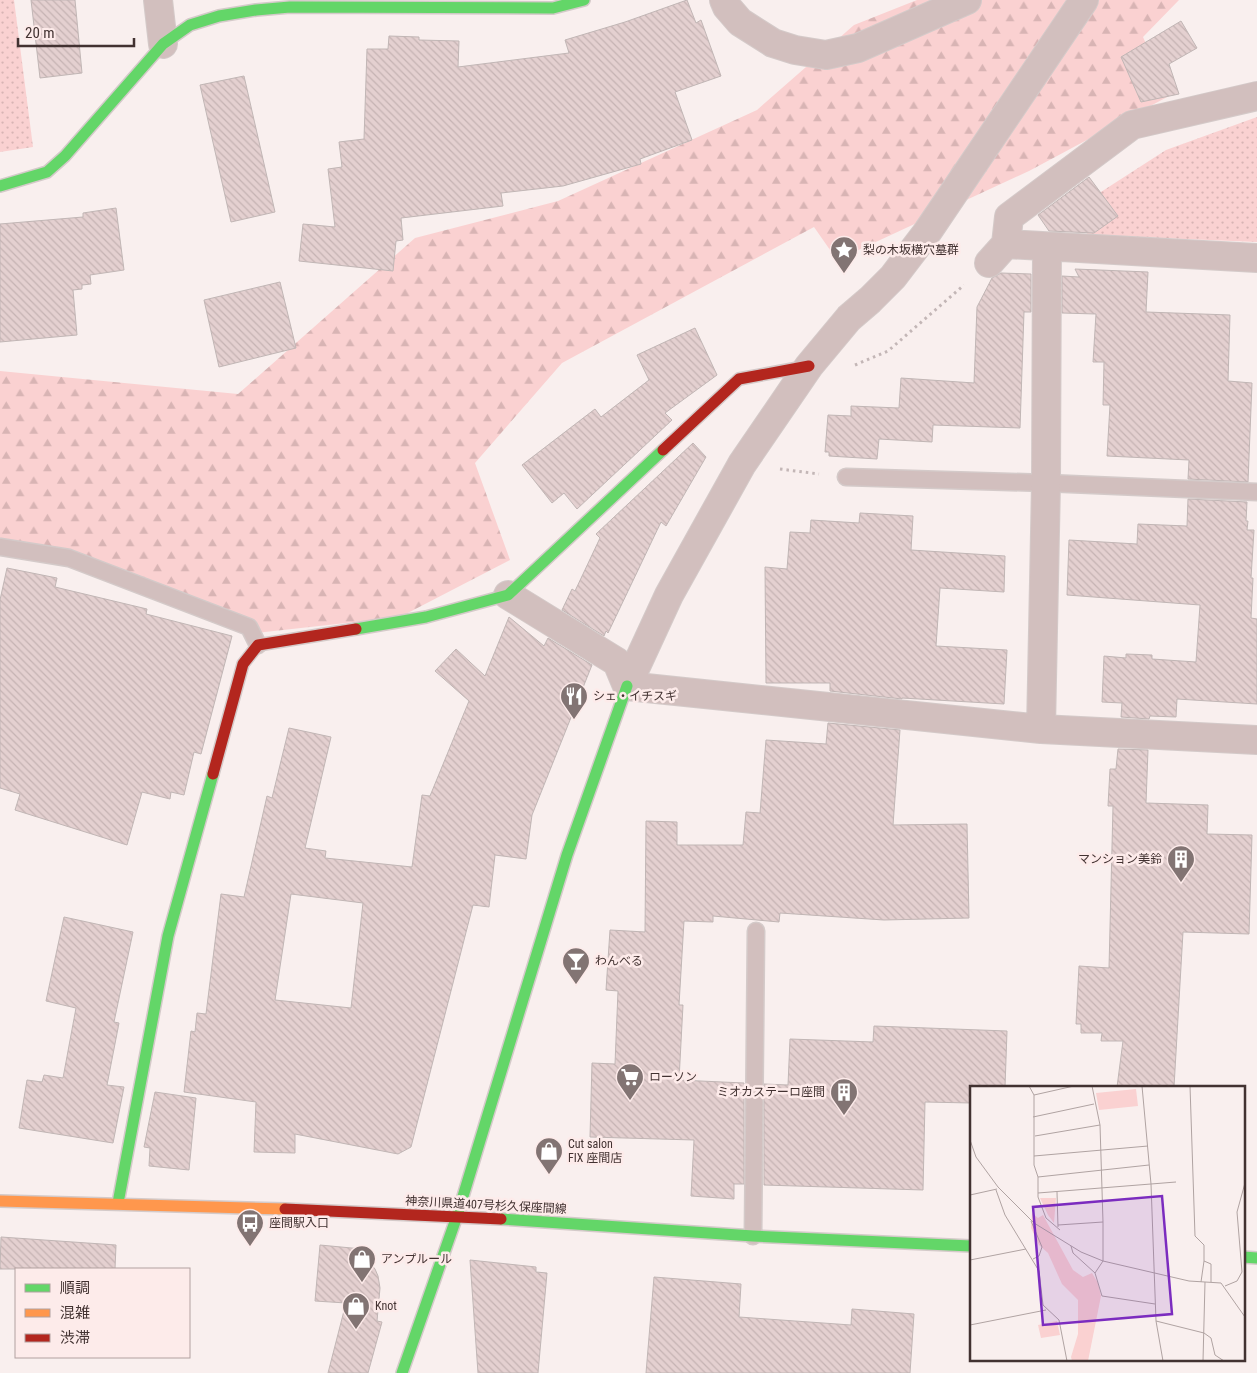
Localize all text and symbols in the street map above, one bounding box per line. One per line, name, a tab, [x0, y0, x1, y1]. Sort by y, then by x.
scale bar	[18, 15, 134, 47]
text: 20 m	[25, 24, 55, 42]
place icon: 梨の木坂横穴墓群	[829, 235, 859, 274]
place label: 梨の木坂横穴墓群	[863, 243, 959, 257]
restaurant icon: シェ・イチスギ	[559, 681, 589, 720]
place label: シェ・イチスギ	[593, 689, 677, 703]
building icon: マンション美鈴	[1166, 844, 1196, 883]
place label: マンション美鈴	[1078, 852, 1162, 866]
bar icon: わんべる	[561, 946, 591, 985]
place label: わんべる	[595, 954, 643, 968]
supermarket icon: ローソン	[615, 1062, 645, 1101]
place label: ローソン	[649, 1070, 697, 1084]
building icon: ミオカステーロ座間	[829, 1077, 859, 1116]
place label: ミオカステーロ座間	[717, 1085, 825, 1099]
inset map	[970, 1086, 1244, 1360]
shop icon: Cut salon FIX 座間店	[534, 1136, 564, 1175]
place label: Cut salon FIX 座間店	[568, 1137, 622, 1165]
street label: 神奈川県道407号杉久保座間線	[405, 1194, 567, 1216]
bus stop icon: 座間駅入口	[235, 1208, 265, 1247]
place label: 座間駅入口	[269, 1216, 329, 1230]
shop icon: アンプルール	[347, 1244, 377, 1283]
place label: アンプルール	[381, 1252, 452, 1266]
legend	[15, 1268, 190, 1358]
text: 順調	[60, 1279, 90, 1297]
shop icon: Knot	[341, 1291, 371, 1330]
place label: Knot	[375, 1299, 397, 1313]
text: 混雑	[60, 1304, 90, 1322]
text: 渋滞	[60, 1329, 90, 1347]

